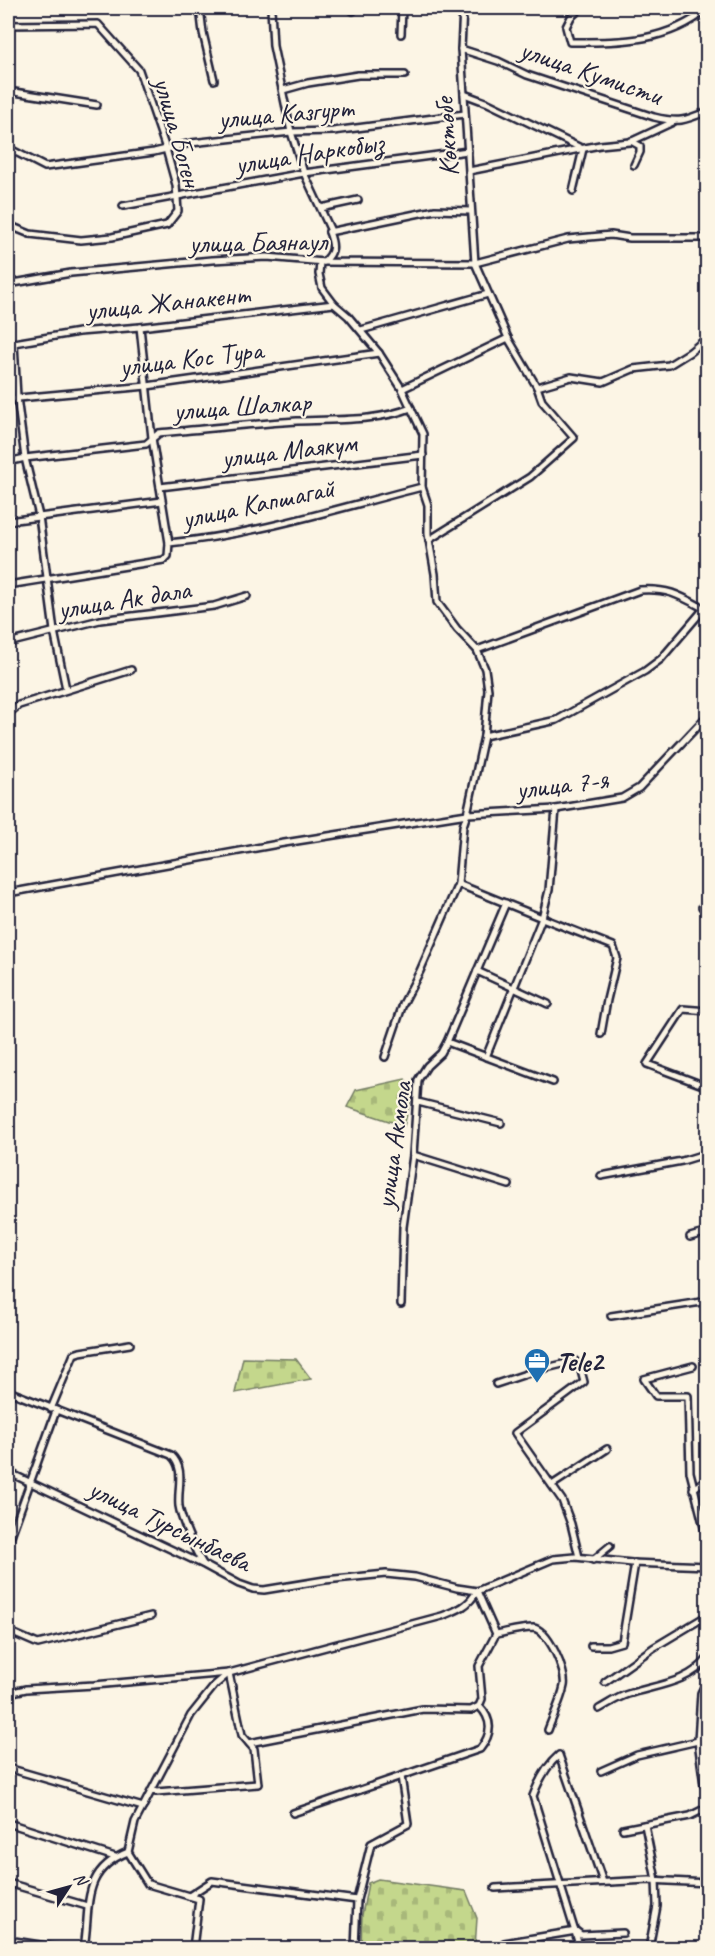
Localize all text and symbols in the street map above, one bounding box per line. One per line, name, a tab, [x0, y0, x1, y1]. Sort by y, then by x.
street label: улица Кумисти	[514, 31, 669, 114]
street label: улица Боген	[145, 71, 211, 192]
street label: улица Казгурт	[215, 90, 357, 137]
street label: Көктөбе	[426, 95, 466, 178]
street label: улица Наркобыз	[231, 124, 388, 183]
street label: улица Баянаул	[187, 223, 329, 261]
street label: улица Жанакент	[82, 276, 253, 328]
street label: улица Кос Тура	[116, 332, 267, 384]
street label: улица Шалкар	[170, 384, 313, 428]
street label: улица Маякум	[217, 424, 360, 476]
street label: улица Капшагай	[177, 470, 339, 537]
street label: улица Ак дала	[53, 571, 195, 627]
street label: улица 7-я	[512, 761, 611, 807]
street label: улица Акмола	[366, 1077, 419, 1213]
place label: Tele2	[556, 1344, 605, 1379]
office icon: Tele2	[522, 1346, 552, 1384]
street label: улица Турсынбаева	[81, 1470, 259, 1580]
north arrow	[39, 1857, 99, 1917]
text: N	[69, 1869, 93, 1891]

